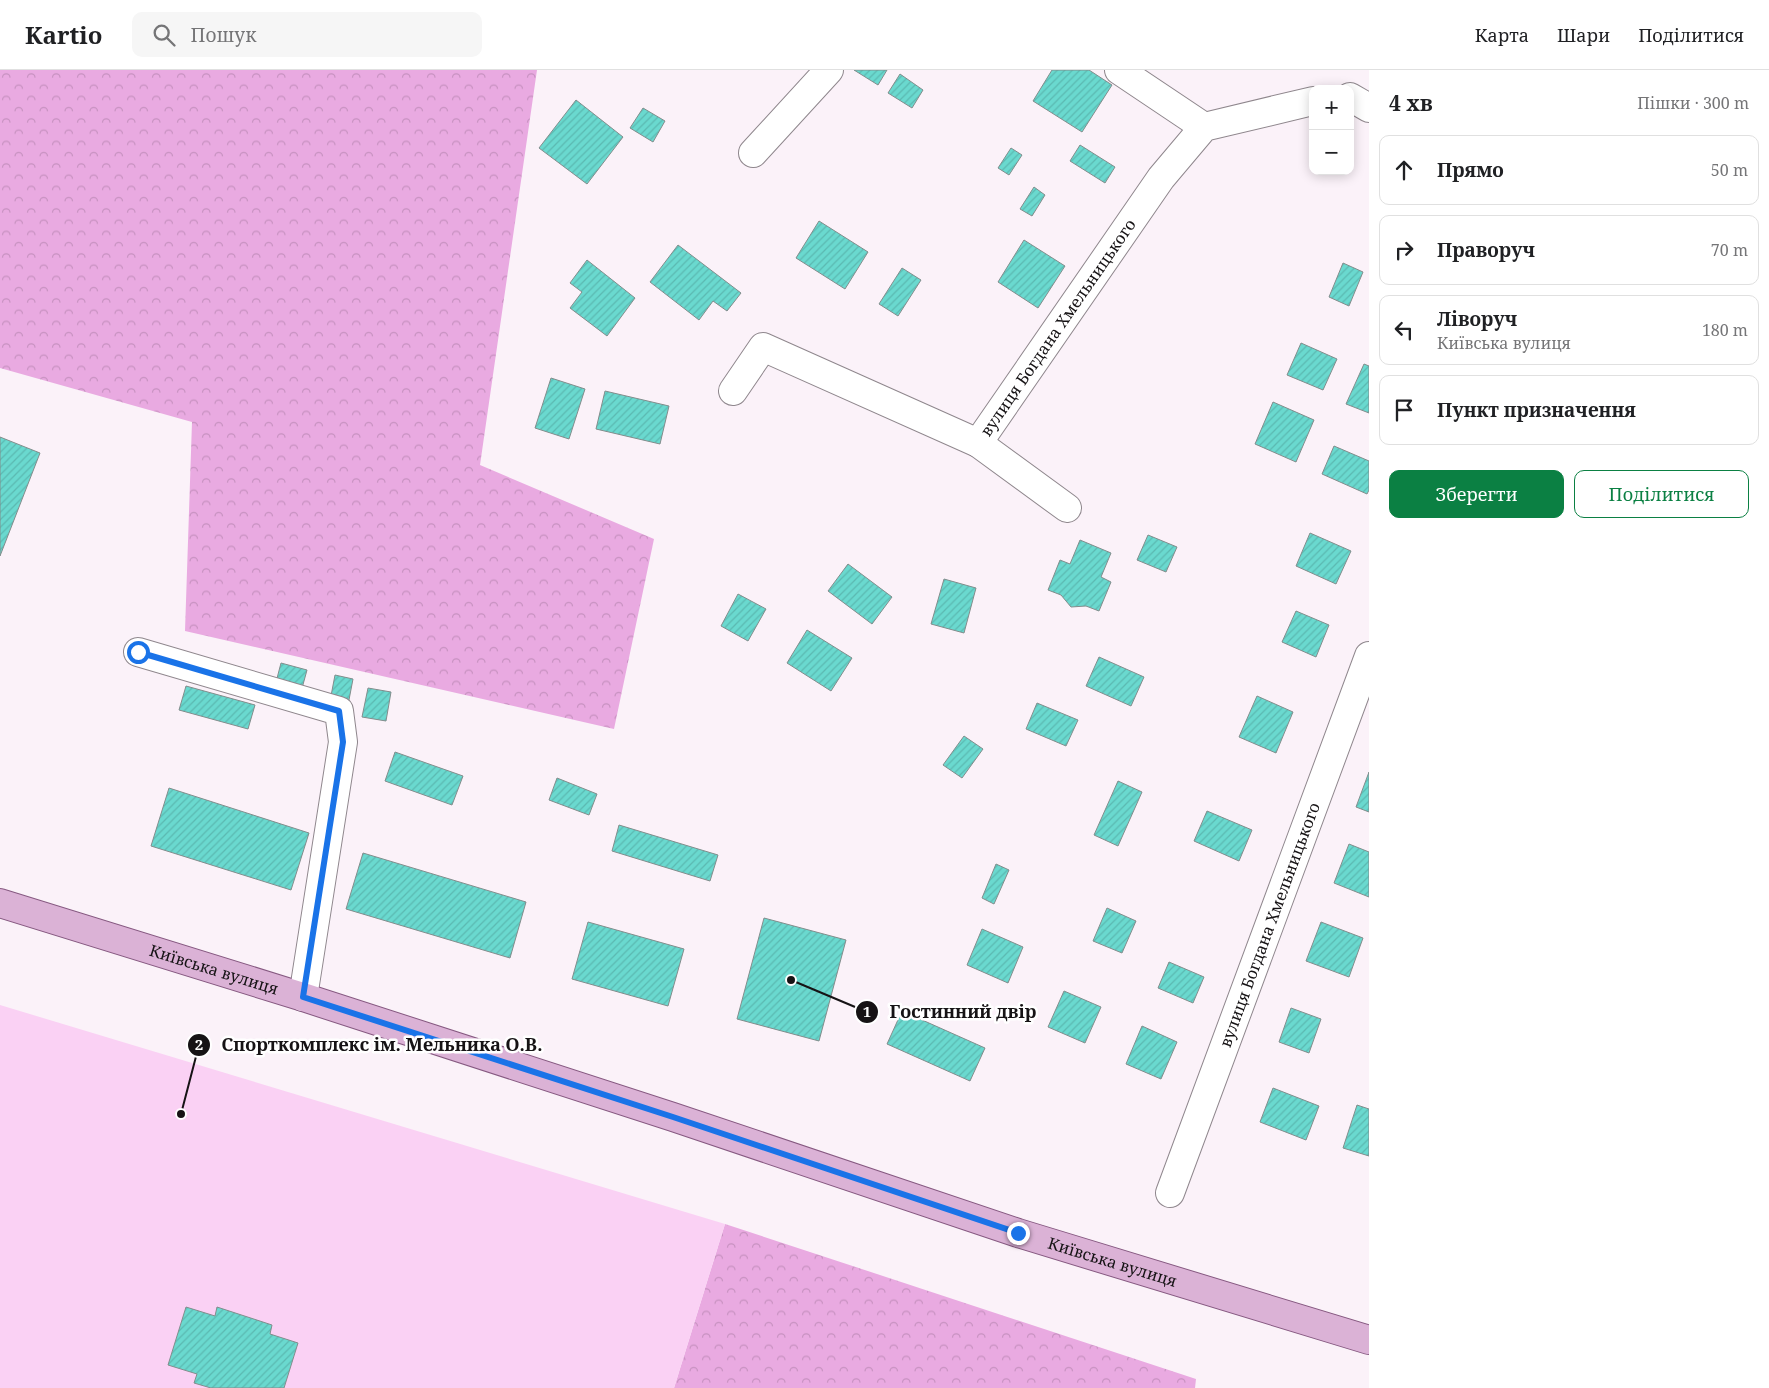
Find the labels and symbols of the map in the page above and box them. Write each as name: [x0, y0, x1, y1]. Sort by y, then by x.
street label: вулиця Богдана Хмельницького: [975, 215, 1141, 441]
route start: [127, 641, 150, 664]
street label: вулиця Богдана Хмельницького: [1214, 799, 1325, 1050]
street label: Київська вулиця: [147, 939, 281, 1000]
callout: Гостинний двір: [854, 995, 1046, 1028]
text: Гостинний двір: [890, 999, 1036, 1023]
text: 1: [863, 1001, 871, 1021]
callout: Спорткомплекс ім. Мельника О.В.: [186, 1028, 552, 1061]
text: Спорткомплекс ім. Мельника О.В.: [222, 1032, 542, 1056]
text: 2: [195, 1034, 203, 1054]
route end: [1007, 1222, 1030, 1245]
street label: Київська вулиця: [1045, 1232, 1180, 1292]

